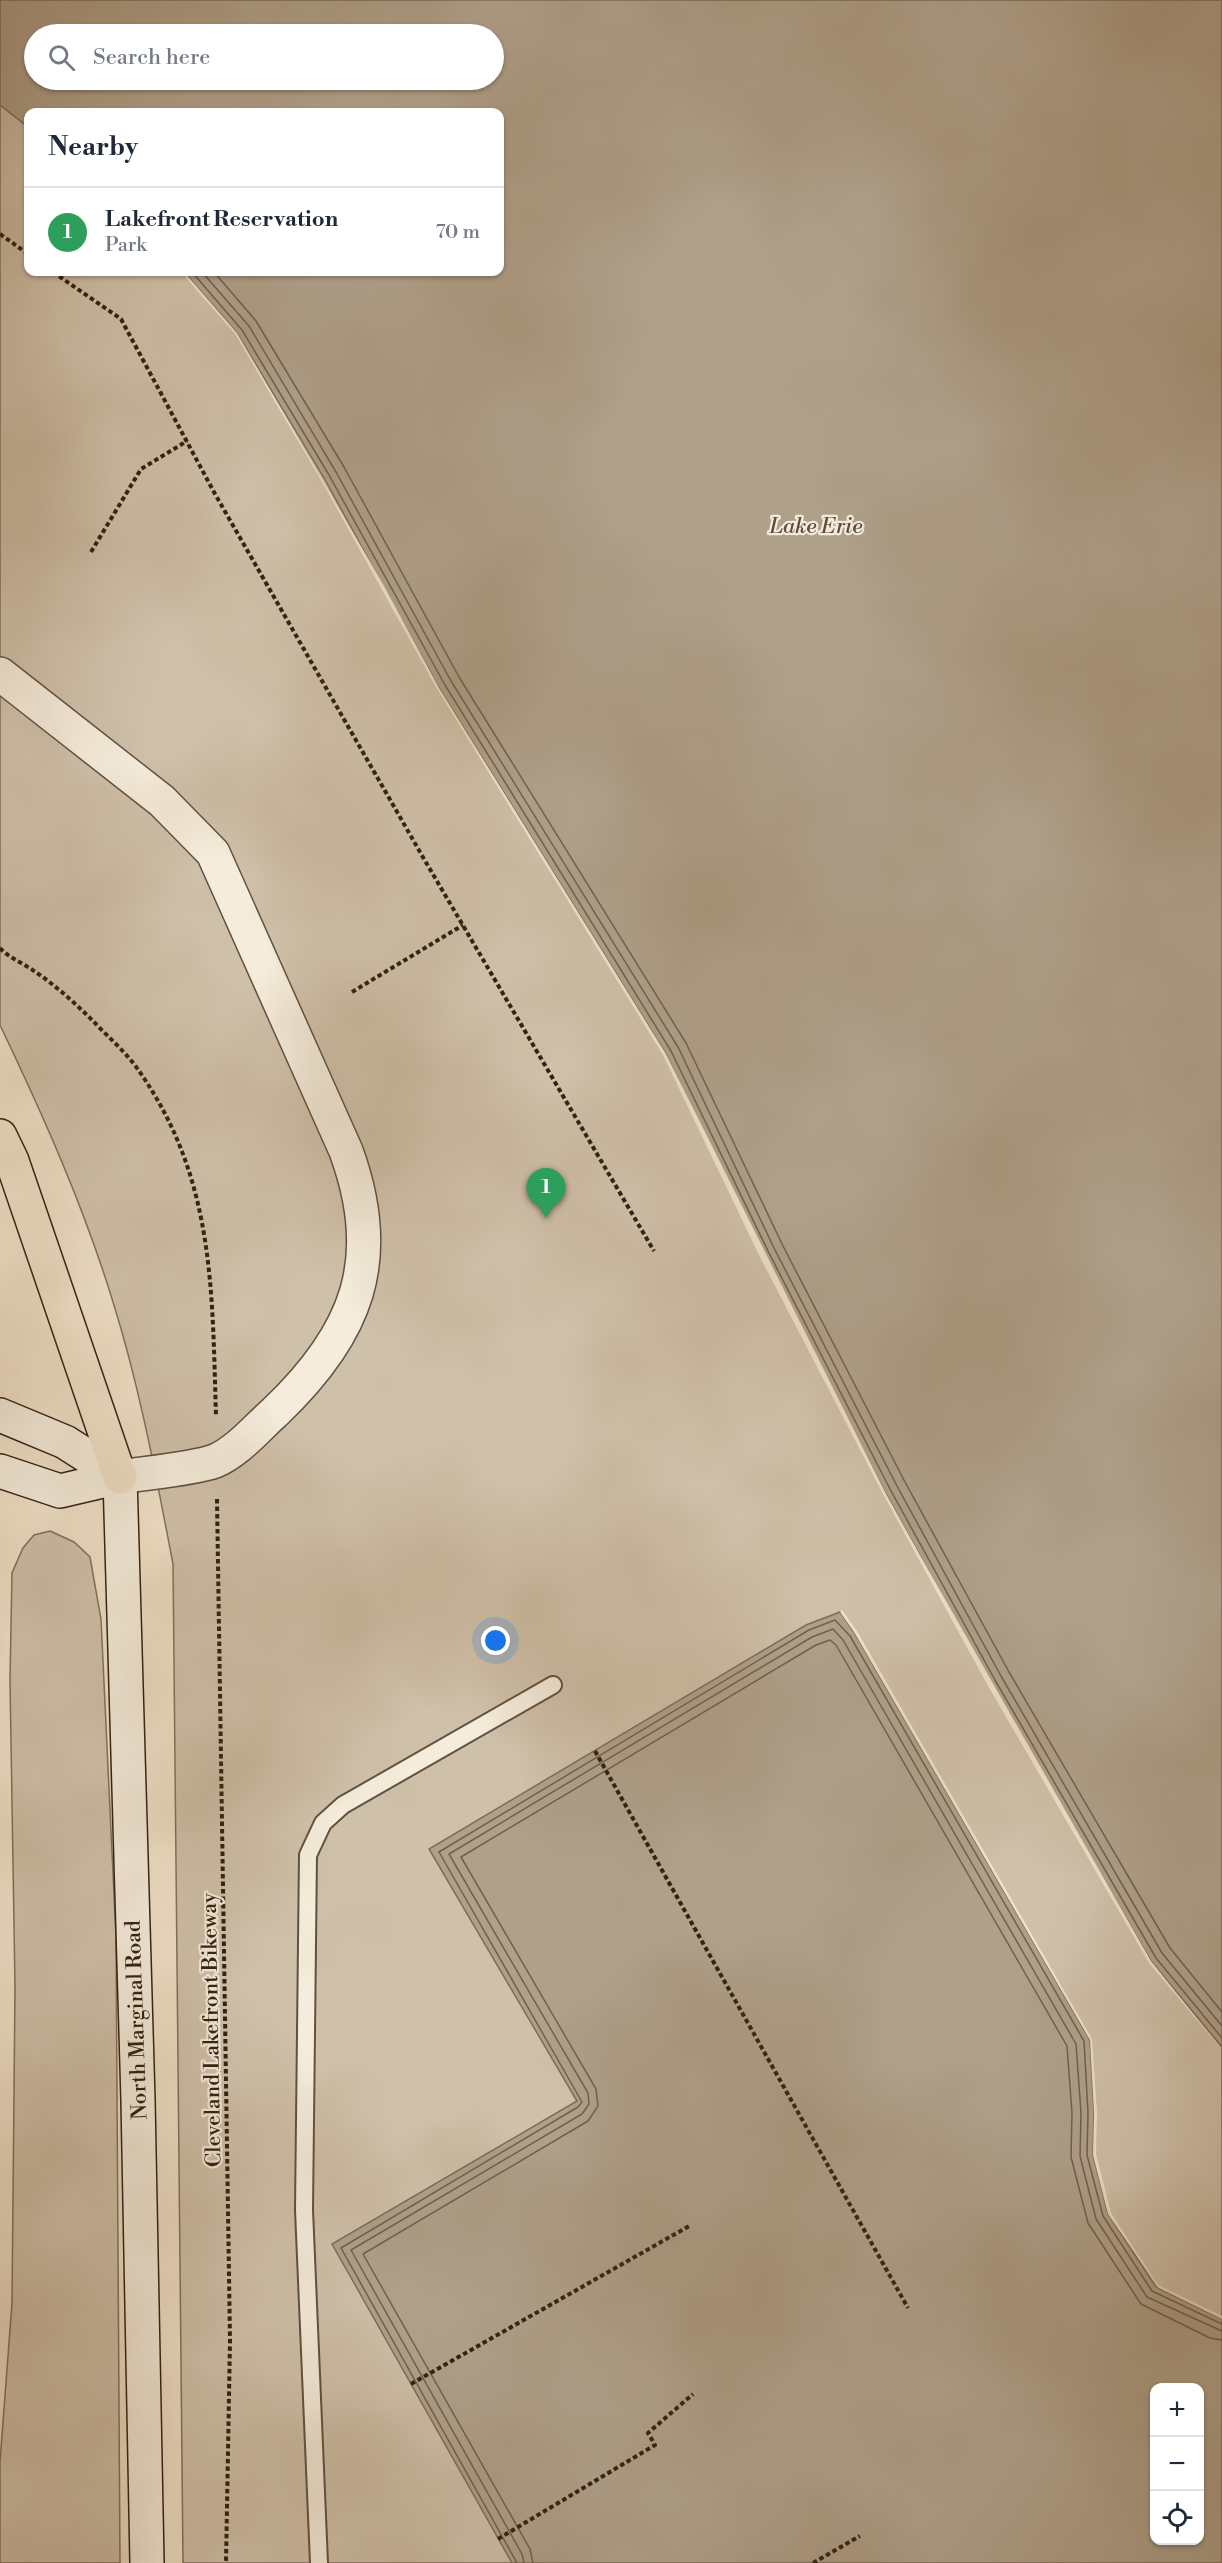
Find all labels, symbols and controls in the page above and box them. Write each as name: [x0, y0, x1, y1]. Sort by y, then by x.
search box: [24, 24, 504, 90]
icon: search: [45, 41, 78, 74]
text: Search here: [93, 44, 210, 71]
text: Nearby: [48, 131, 138, 163]
text: Lakefront Reservation: [105, 206, 338, 233]
text: 1: [63, 220, 72, 245]
text: 70 m: [436, 220, 480, 245]
text: Park: [105, 233, 147, 258]
water label: Lake Erie: [769, 513, 862, 540]
pin: 1: [526, 1168, 566, 1218]
your location: [481, 1626, 510, 1655]
street label: Cleveland Lakefront Bikeway: [197, 1892, 227, 2167]
street label: North Marginal Road: [121, 1920, 153, 2120]
map controls: [1150, 2383, 1204, 2545]
button: +: [1150, 2383, 1204, 2437]
button: −: [1150, 2437, 1204, 2491]
button: locate: [1150, 2491, 1204, 2545]

